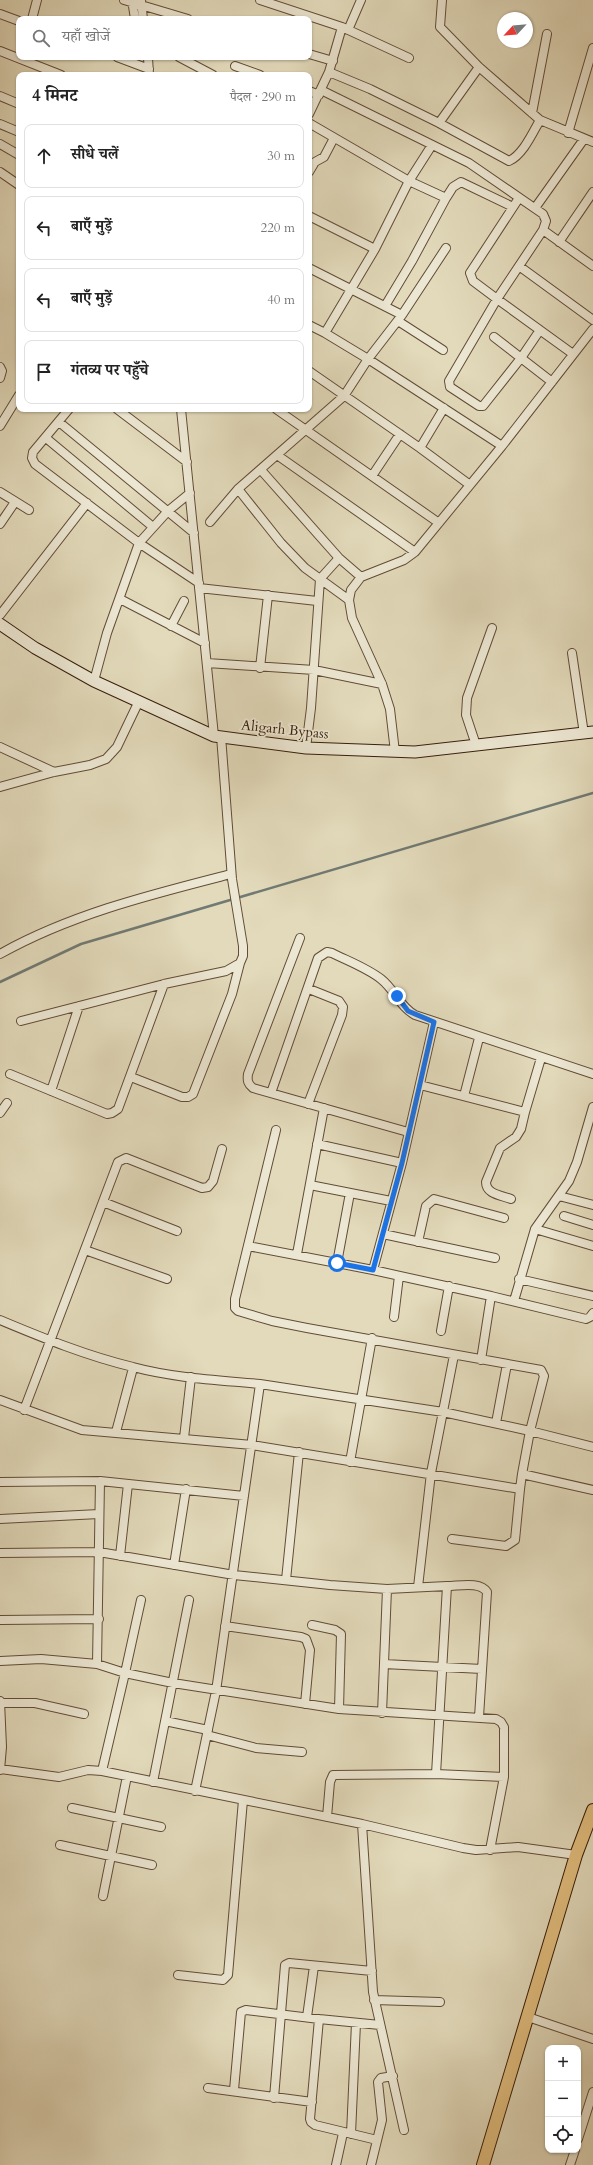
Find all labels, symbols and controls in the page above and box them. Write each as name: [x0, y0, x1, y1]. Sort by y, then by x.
north arrow: [497, 12, 533, 48]
search box: [16, 16, 312, 60]
text: यहाँ खोजें: [62, 26, 110, 46]
icon: search: [30, 27, 52, 49]
text: 4 मिनट: [32, 84, 78, 107]
text: पैदल · 290 m: [230, 88, 296, 106]
text: सीधे चलें: [71, 144, 119, 164]
icon: ahead: [33, 145, 55, 167]
text: 30 m: [267, 147, 295, 165]
text: बाएँ मुड़ें: [71, 216, 112, 236]
icon: left: [33, 217, 55, 239]
text: 220 m: [261, 219, 295, 237]
text: बाएँ मुड़ें: [71, 288, 112, 308]
icon: left: [33, 289, 55, 311]
text: 40 m: [267, 291, 295, 309]
text: गंतव्य पर पहुँचे: [71, 360, 148, 380]
icon: arrive: [33, 361, 55, 383]
street label: Aligarh Bypass: [240, 715, 330, 744]
route end: [388, 987, 406, 1005]
route start: [328, 1254, 346, 1272]
map controls: [545, 2045, 581, 2153]
button: +: [545, 2045, 581, 2081]
button: −: [545, 2081, 581, 2117]
button: locate: [545, 2117, 581, 2153]

